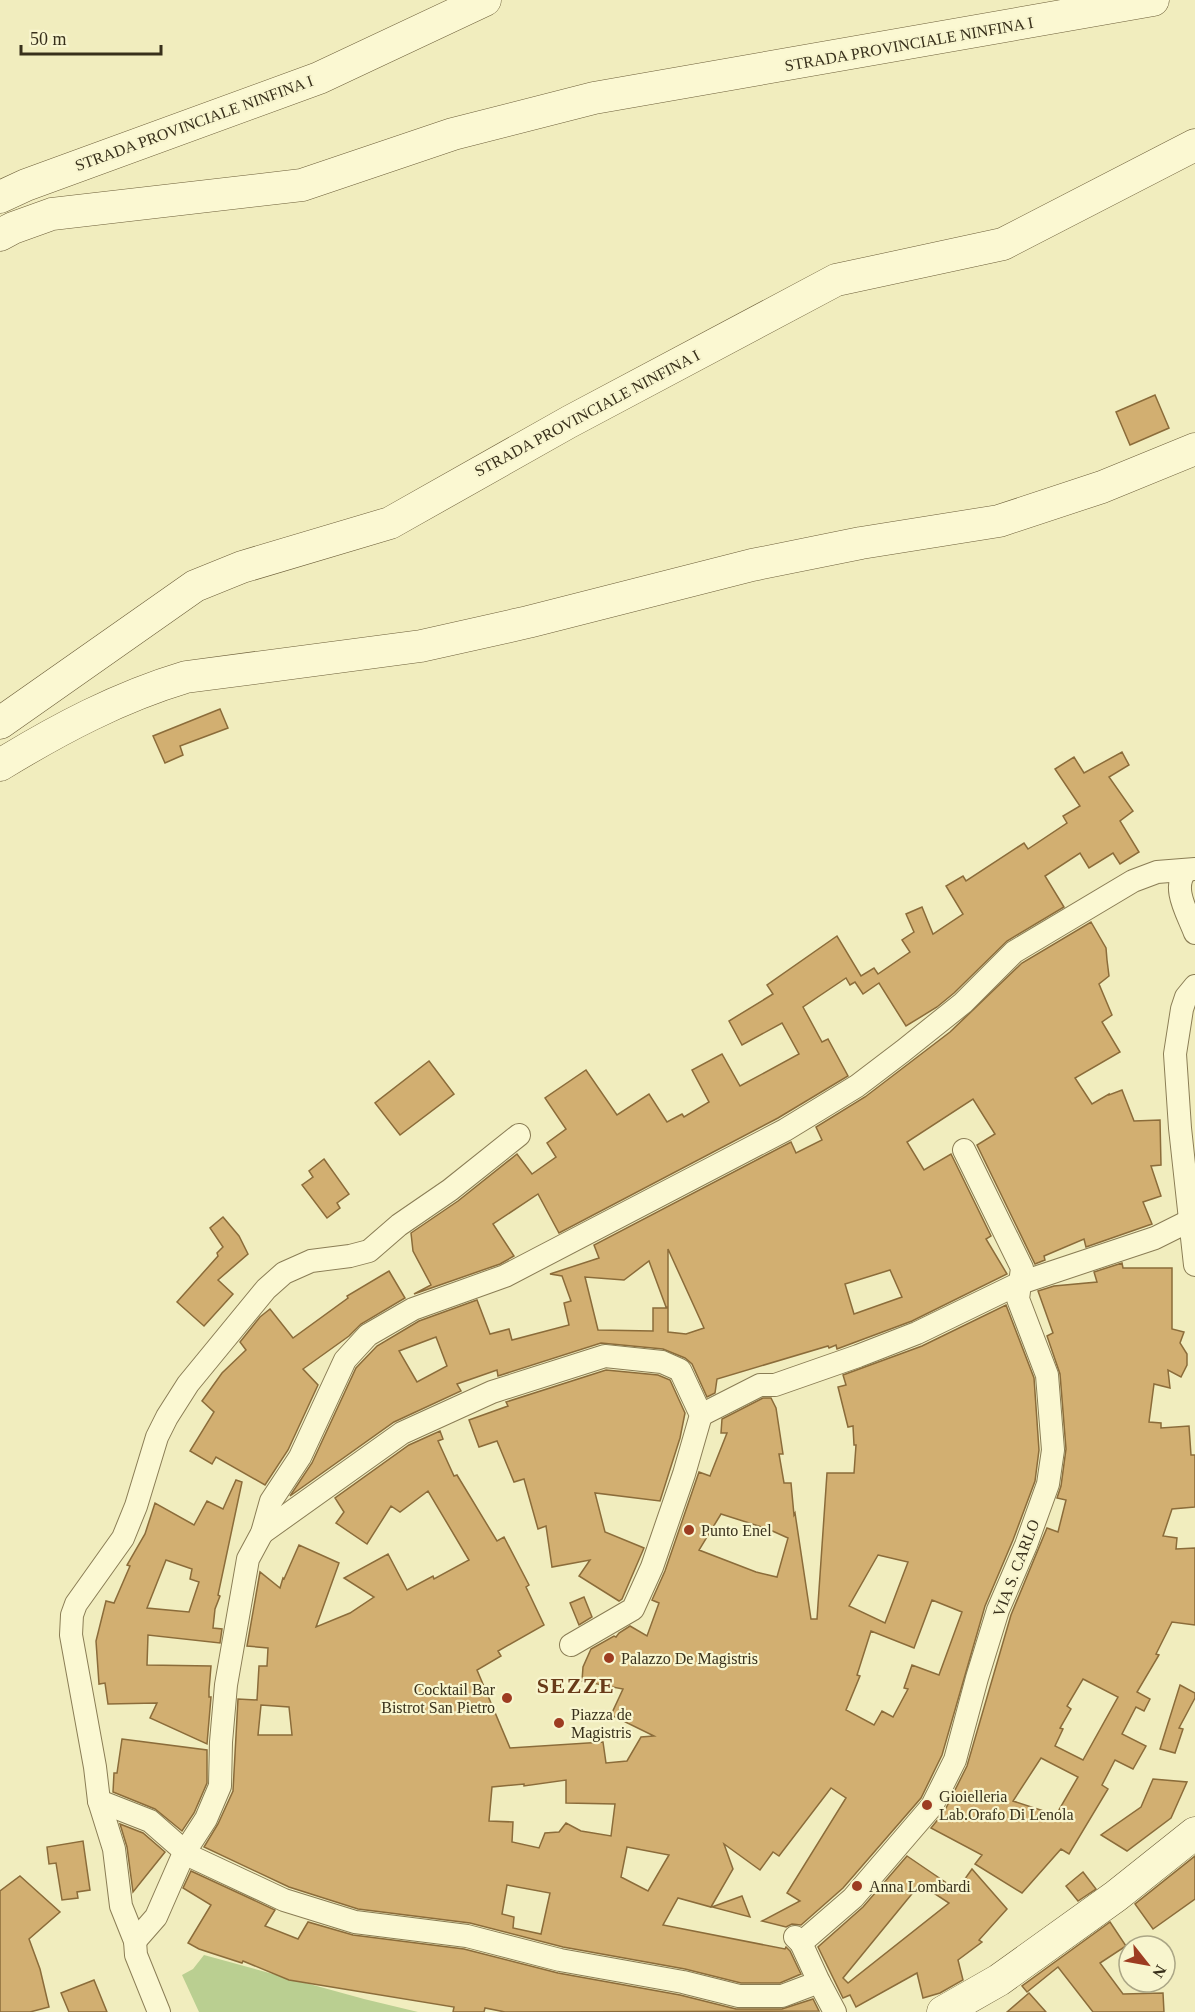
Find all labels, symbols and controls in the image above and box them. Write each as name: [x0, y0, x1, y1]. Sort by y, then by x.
street label: STRADA PROVINCIALE NINFINA I: [783, 14, 1035, 74]
scale bar: [21, 18, 160, 56]
text: 50 m: [30, 29, 67, 49]
street label: STRADA PROVINCIALE NINFINA I: [73, 72, 315, 174]
street label: STRADA PROVINCIALE NINFINA I: [472, 346, 702, 480]
street label: VIA S. CARLO: [990, 1517, 1042, 1619]
place label: Punto Enel: [701, 1522, 772, 1539]
marker: Punto Enel: [682, 1523, 696, 1537]
place label: Palazzo De Magistris: [621, 1650, 758, 1668]
marker: Palazzo De Magistris: [602, 1651, 616, 1665]
district label: SEZZE: [537, 1673, 615, 1698]
place label: Cocktail Bar Bistrot San Pietro: [381, 1681, 496, 1716]
marker: Cocktail Bar Bistrot San Pietro: [500, 1691, 514, 1705]
place label: Piazza de Magistris: [571, 1706, 632, 1742]
marker: Piazza de Magistris: [552, 1716, 566, 1730]
place label: Gioielleria Lab.Orafo Di Lenola: [939, 1788, 1074, 1823]
marker: Gioielleria Lab.Orafo Di Lenola: [920, 1798, 934, 1812]
place label: Anna Lombardi: [869, 1878, 971, 1895]
marker: Anna Lombardi: [850, 1879, 864, 1893]
north arrow: [1117, 1934, 1177, 1994]
text: N: [1149, 1962, 1170, 1981]

